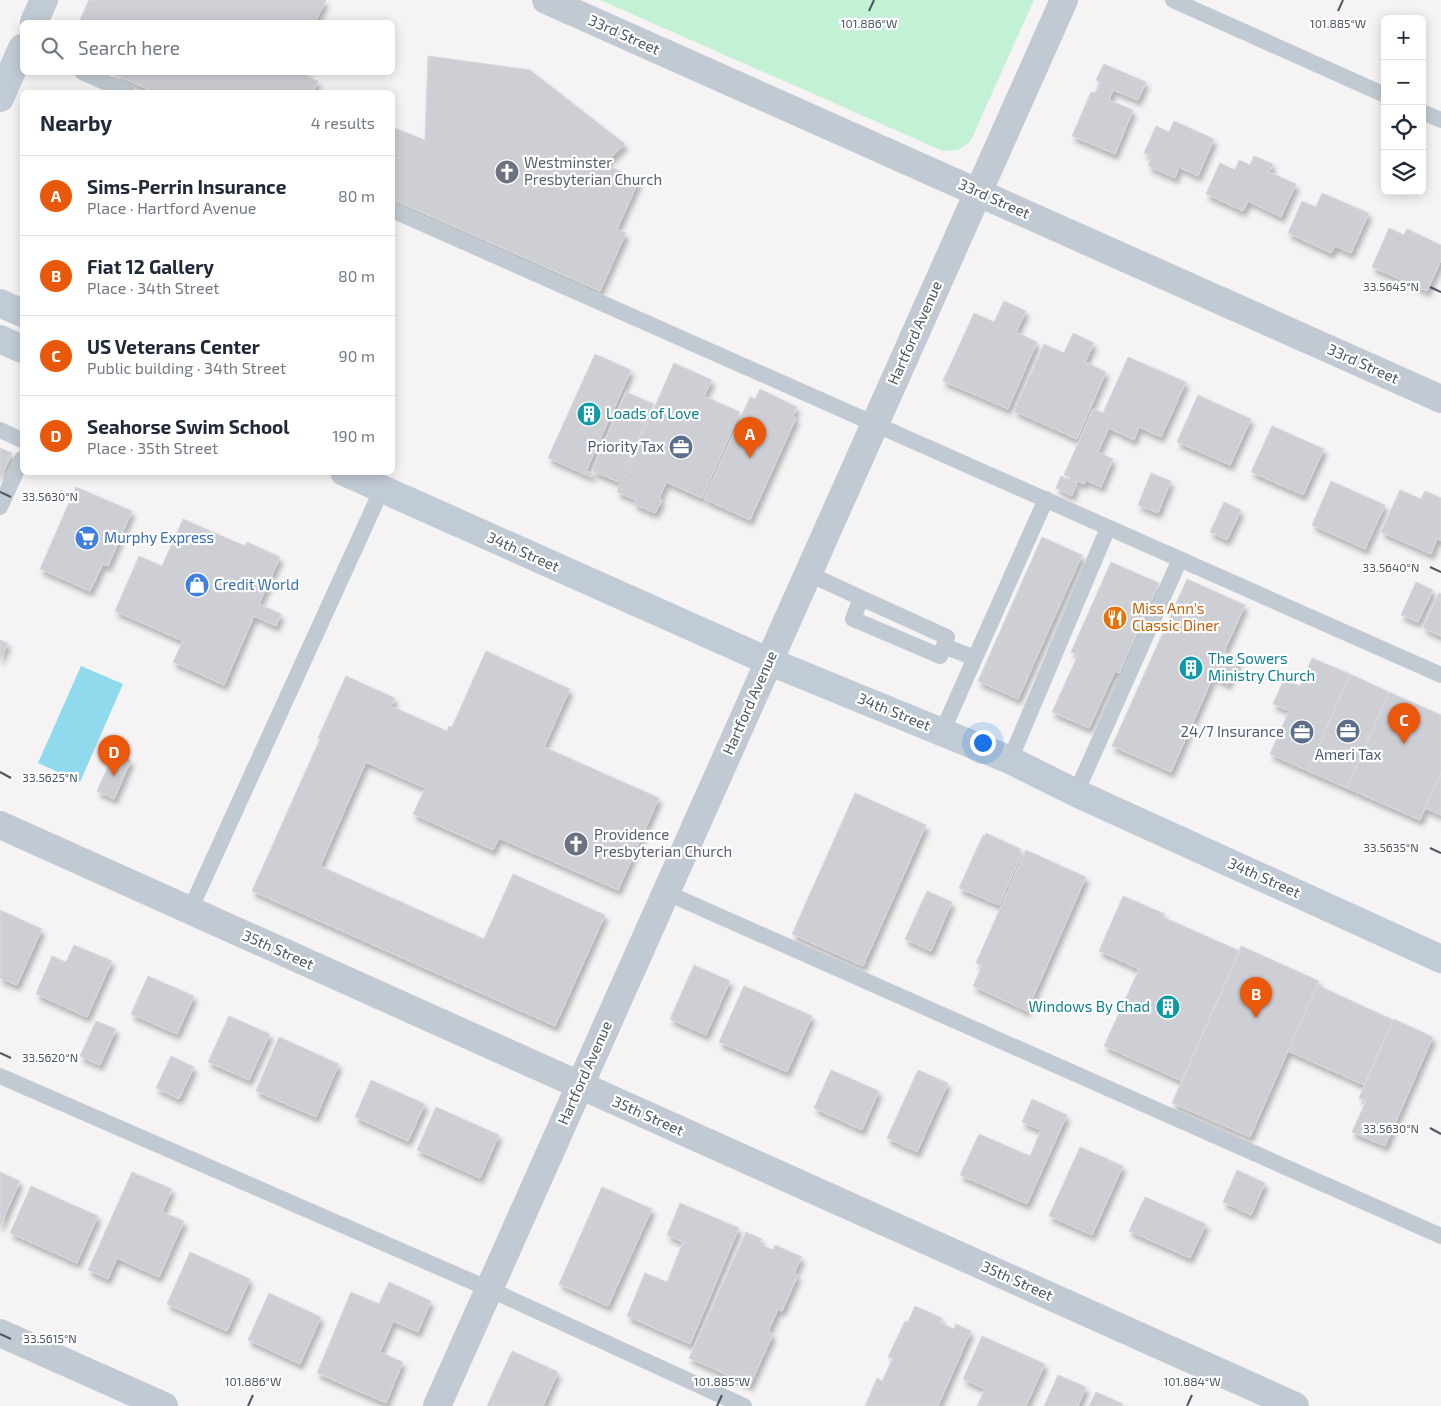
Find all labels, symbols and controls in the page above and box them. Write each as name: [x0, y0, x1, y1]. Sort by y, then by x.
street label: 33rd Street: [586, 10, 663, 58]
map controls: [1381, 15, 1426, 195]
button: +: [1381, 15, 1426, 60]
text: 101.886°W: [841, 16, 897, 30]
text: 101.885°W: [1310, 16, 1366, 30]
search box: [20, 20, 395, 75]
icon: search: [38, 34, 66, 62]
text: Search here: [78, 36, 180, 59]
button: −: [1381, 60, 1426, 105]
button: locate: [1381, 105, 1426, 150]
text: Nearby: [40, 110, 112, 135]
text: 4 results: [311, 113, 375, 132]
button: layers: [1381, 150, 1426, 195]
place label: Westminster Presbyterian Church: [524, 153, 662, 188]
church icon: Westminster Presbyterian Church: [494, 159, 520, 185]
street label: 33rd Street: [956, 174, 1033, 222]
text: Sims-Perrin Insurance: [87, 175, 286, 198]
text: A: [51, 186, 61, 205]
text: 80 m: [338, 186, 375, 205]
text: Place · Hartford Avenue: [87, 198, 256, 217]
text: Fiat 12 Gallery: [87, 255, 214, 278]
text: B: [51, 266, 61, 285]
text: 80 m: [338, 266, 375, 285]
text: Place · 34th Street: [87, 278, 219, 297]
street label: Hartford Avenue: [883, 278, 945, 387]
text: 33.5645°N: [1363, 279, 1419, 293]
text: US Veterans Center: [87, 335, 260, 358]
street label: 33rd Street: [1325, 339, 1402, 387]
text: C: [51, 346, 61, 365]
text: 90 m: [339, 346, 375, 365]
text: Public building · 34th Street: [87, 358, 286, 377]
building icon: Loads of Love: [576, 401, 602, 427]
place label: Loads of Love: [606, 404, 699, 422]
text: Seahorse Swim School: [87, 415, 290, 438]
pin: A: [734, 417, 766, 458]
text: D: [51, 426, 61, 445]
text: 190 m: [332, 426, 375, 445]
office icon: Priority Tax: [668, 434, 694, 460]
place label: Priority Tax: [587, 437, 664, 455]
text: Place · 35th Street: [87, 438, 218, 457]
text: 33.5630°N: [22, 489, 78, 503]
supermarket icon: Murphy Express: [74, 525, 100, 551]
street label: 34th Street: [485, 527, 563, 575]
place label: Murphy Express: [104, 528, 214, 546]
text: 33.5640°N: [1363, 560, 1419, 574]
shop icon: Credit World: [184, 572, 210, 598]
place label: Credit World: [214, 575, 299, 593]
place label: Miss Ann's Classic Diner: [1132, 599, 1219, 634]
restaurant icon: Miss Ann's Classic Diner: [1102, 605, 1128, 631]
street label: Hartford Avenue: [718, 648, 780, 757]
place label: The Sowers Ministry Church: [1208, 649, 1315, 684]
building icon: The Sowers Ministry Church: [1178, 655, 1204, 681]
street label: 34th Street: [855, 688, 934, 734]
pin: C: [1388, 703, 1420, 744]
office icon: Ameri Tax: [1335, 718, 1361, 744]
office icon: 24/7 Insurance: [1289, 719, 1315, 745]
place label: 24/7 Insurance: [1181, 722, 1284, 740]
your location: [970, 730, 996, 756]
pin: D: [98, 735, 130, 776]
place label: Ameri Tax: [1315, 745, 1381, 763]
text: 33.5625°N: [22, 770, 78, 784]
place label: Providence Presbyterian Church: [594, 825, 732, 860]
church icon: Providence Presbyterian Church: [563, 831, 589, 857]
text: 33.5635°N: [1363, 840, 1419, 854]
street label: 34th Street: [1226, 853, 1304, 901]
street label: 35th Street: [240, 925, 317, 973]
pin: B: [1240, 977, 1272, 1018]
building icon: Windows By Chad: [1155, 994, 1181, 1020]
place label: Windows By Chad: [1029, 997, 1150, 1015]
street label: Hartford Avenue: [553, 1018, 615, 1127]
text: 33.5620°N: [22, 1050, 78, 1064]
street label: 35th Street: [610, 1091, 687, 1139]
text: 33.5630°N: [1363, 1121, 1419, 1135]
street label: 35th Street: [979, 1256, 1056, 1304]
text: 33.5615°N: [23, 1331, 77, 1345]
text: 101.886°W: [225, 1374, 281, 1388]
text: 101.885°W: [694, 1374, 750, 1388]
text: 101.884°W: [1163, 1374, 1221, 1388]

